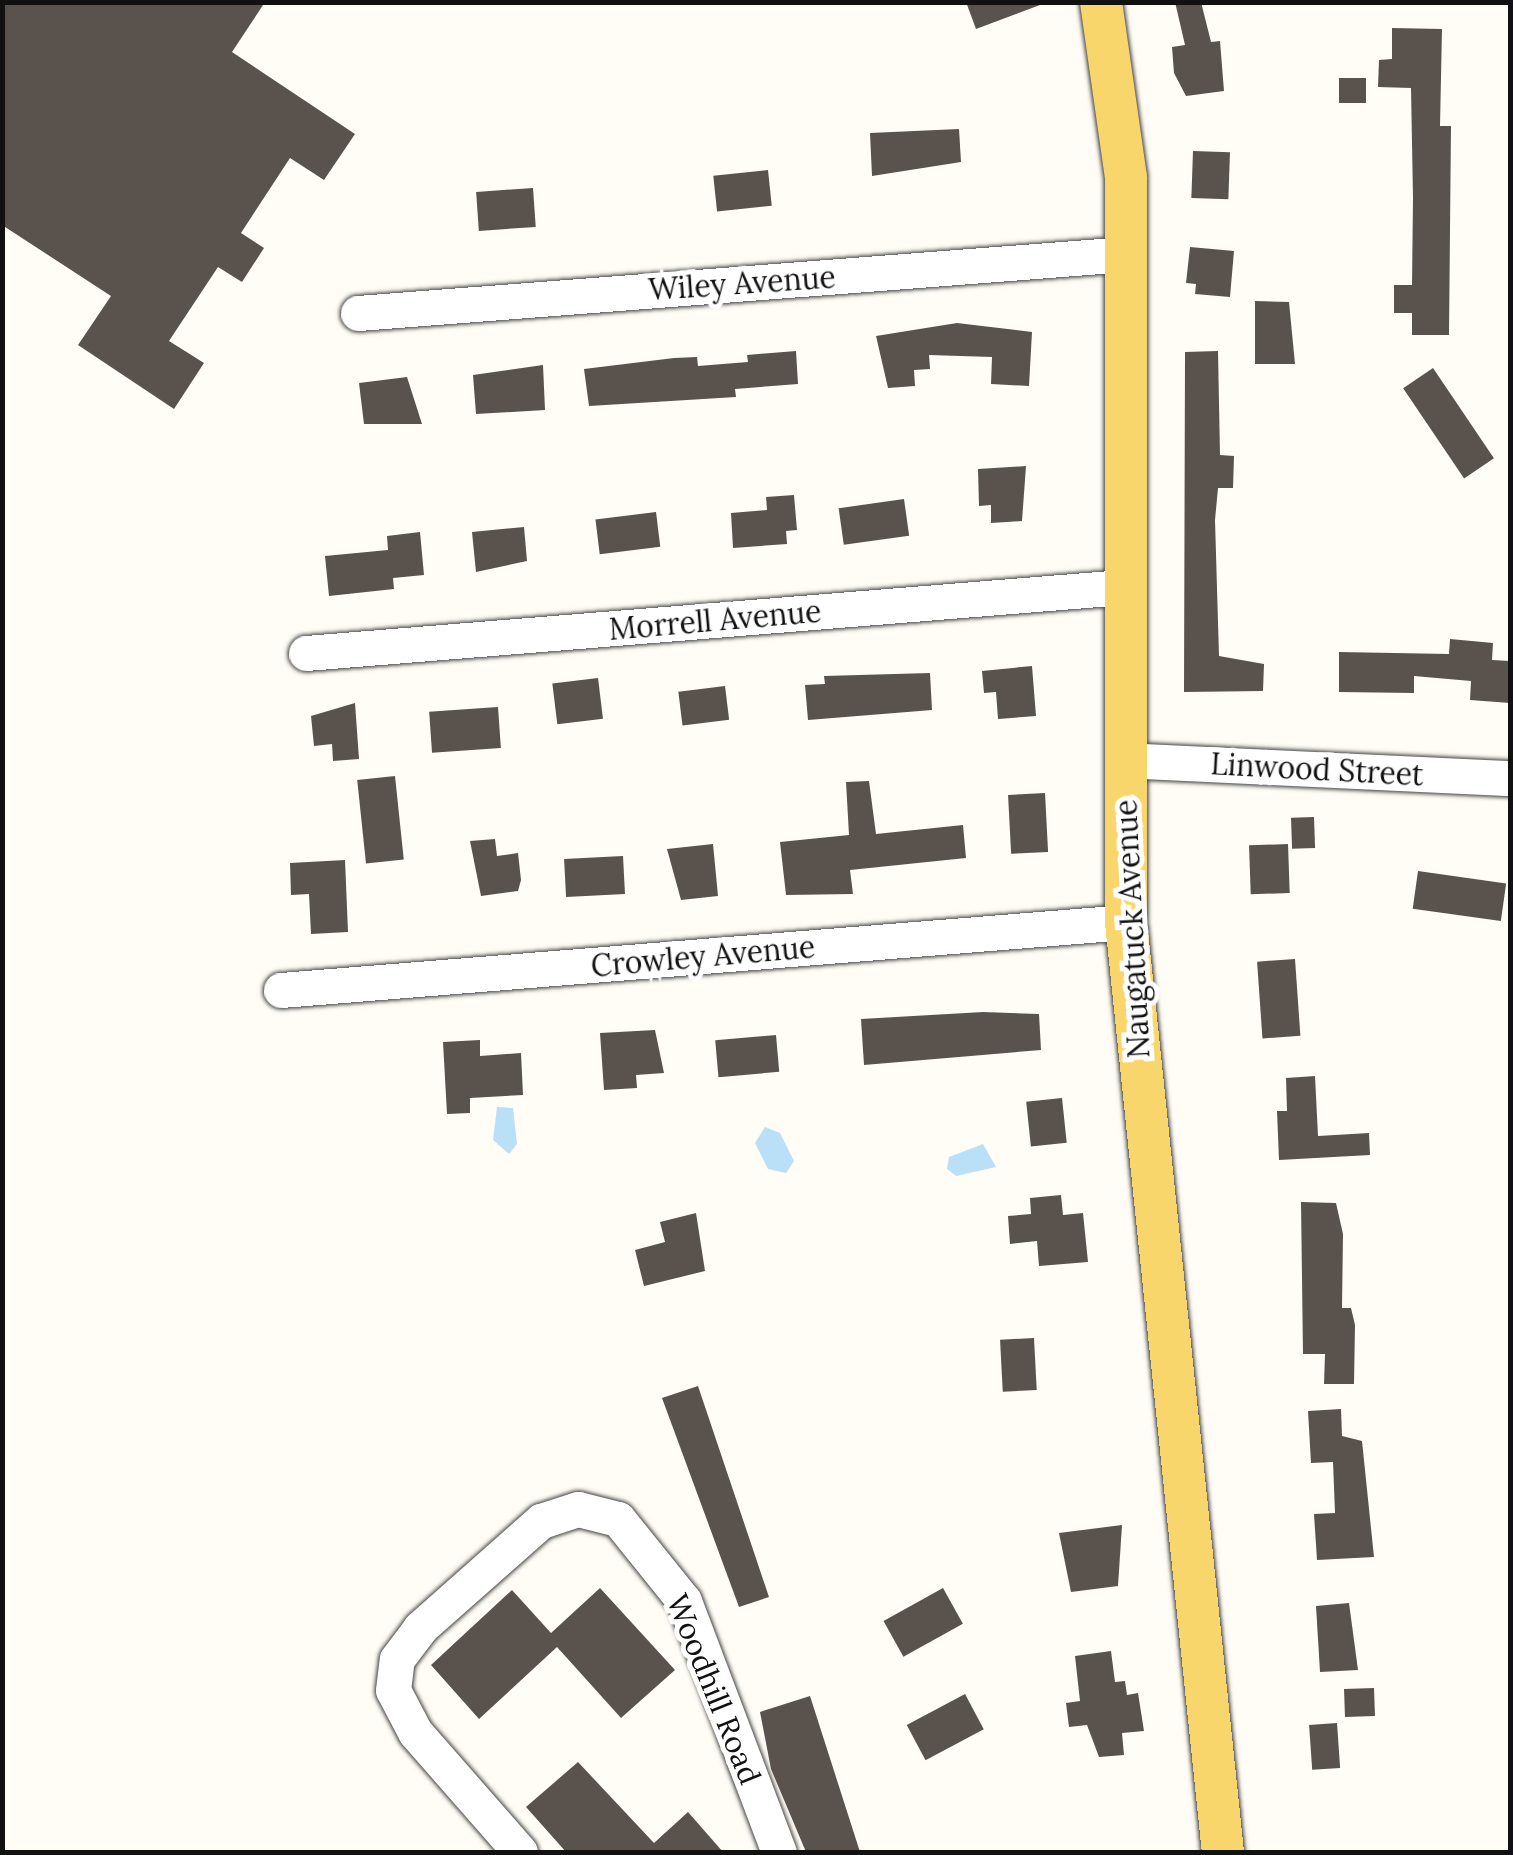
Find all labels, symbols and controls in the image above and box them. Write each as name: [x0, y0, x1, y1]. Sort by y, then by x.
street label: Wiley Avenue: [647, 259, 837, 307]
street label: Morrell Avenue: [607, 593, 823, 647]
street label: Linwood Street: [1210, 745, 1424, 793]
street label: Naugatuck Avenue: [1107, 799, 1157, 1059]
street label: Crowley Avenue: [589, 928, 817, 984]
street label: Woodhill Road: [659, 1589, 769, 1789]

